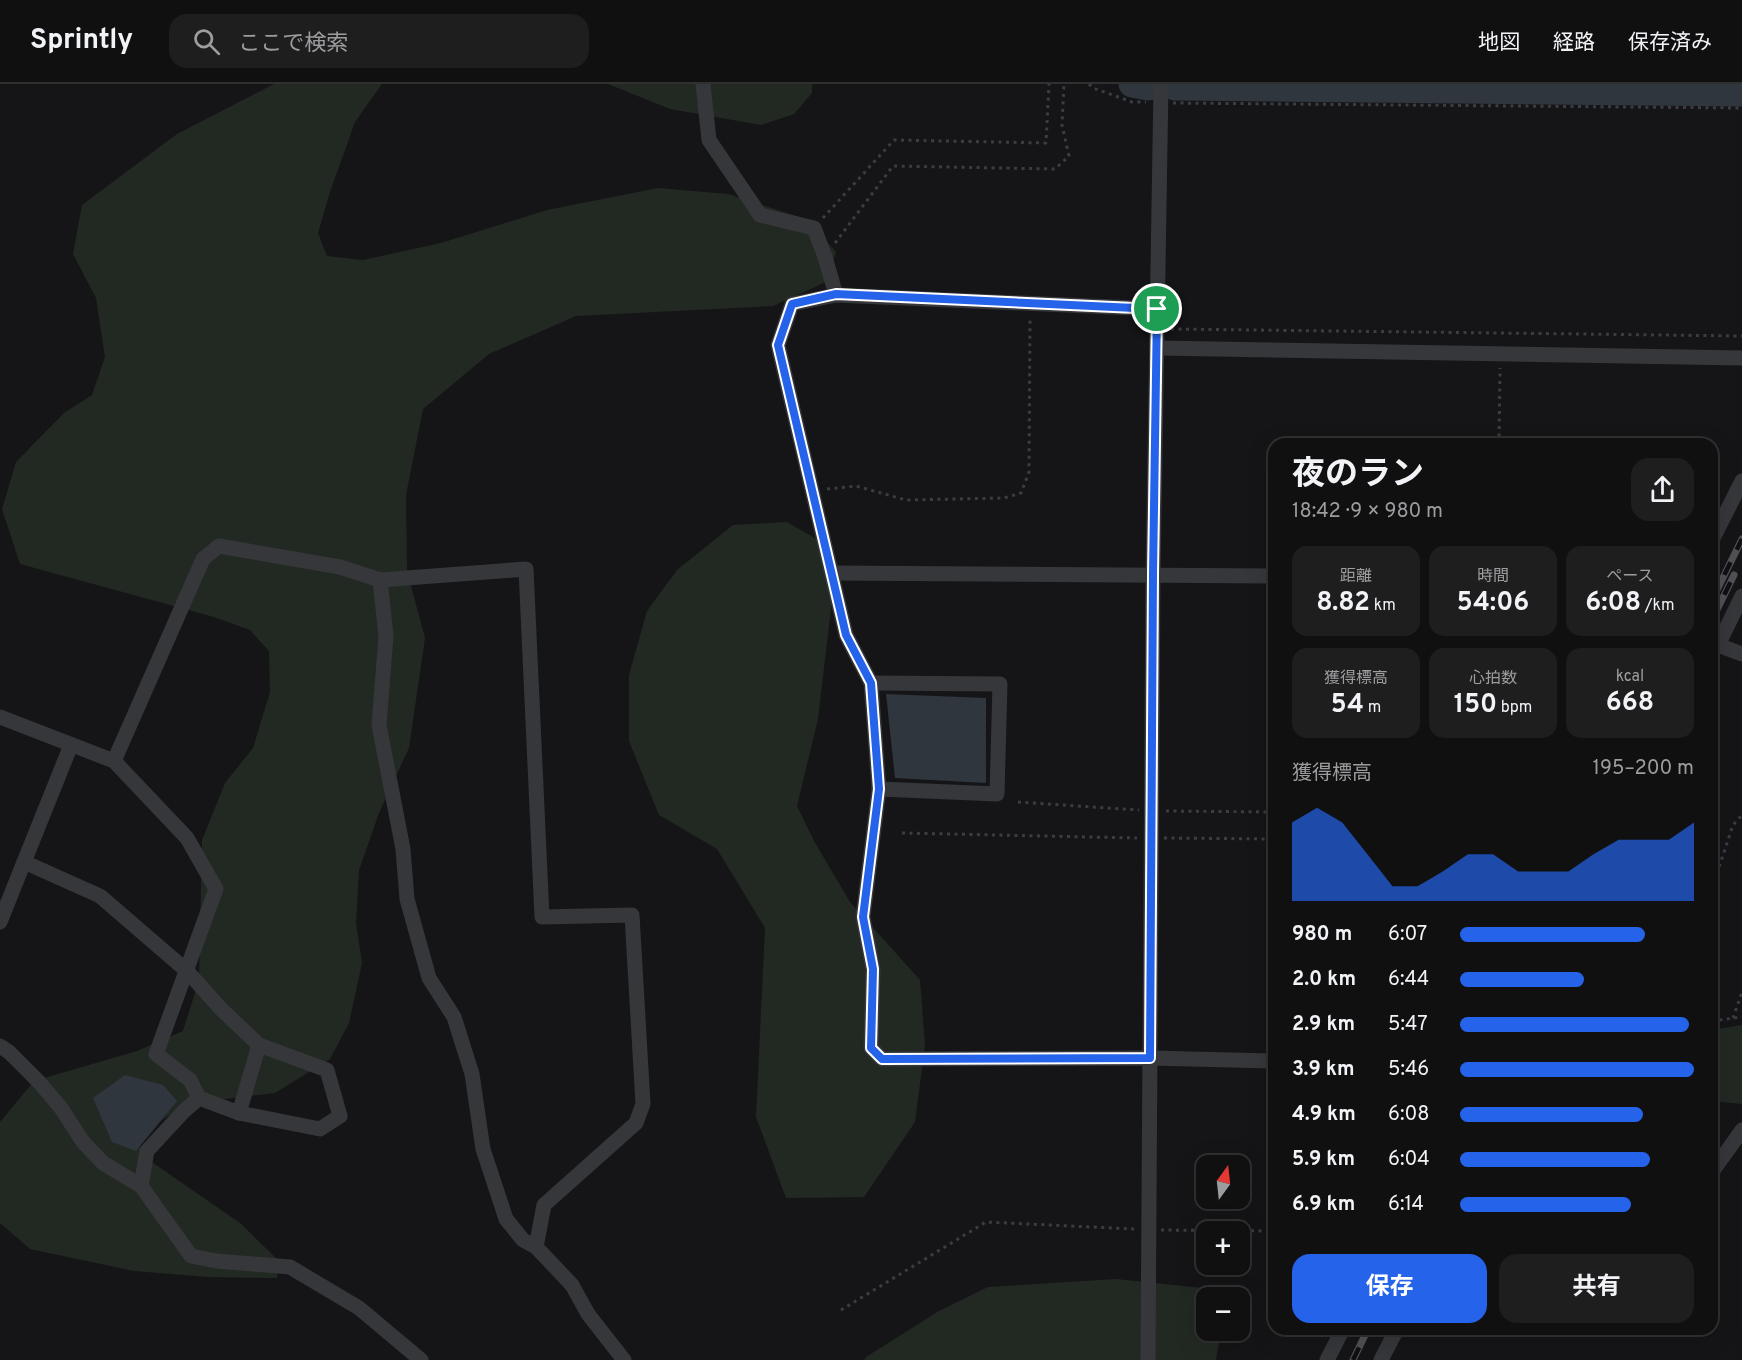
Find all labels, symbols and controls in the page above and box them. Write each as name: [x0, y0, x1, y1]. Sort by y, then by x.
search box: [169, 14, 589, 68]
text: Sprintly: [30, 23, 133, 59]
icon: search: [190, 25, 223, 58]
text: 地図: [1478, 30, 1520, 57]
text: 経路: [1553, 30, 1595, 57]
text: 保存済み: [1628, 30, 1712, 57]
text: ここで検索: [238, 31, 348, 58]
pin: [1131, 283, 1182, 334]
icon: arrive: [1140, 292, 1173, 325]
text: 夜のラン: [1292, 455, 1424, 497]
button: share: [1631, 458, 1694, 521]
text: 18:42 · 9 × 980 m: [1292, 499, 1443, 525]
text: 距離: [1340, 567, 1372, 587]
text: 時間: [1477, 567, 1509, 587]
text: ペース: [1606, 567, 1654, 587]
text: 8.82: [1316, 587, 1370, 620]
text: 54:06: [1457, 587, 1529, 620]
text: 6:08: [1585, 587, 1641, 620]
text: km: [1370, 596, 1396, 616]
text: /km: [1641, 596, 1675, 616]
text: kcal: [1616, 667, 1644, 687]
text: 獲得標高: [1324, 669, 1388, 689]
text: 心拍数: [1469, 669, 1517, 689]
text: 668: [1606, 687, 1654, 720]
text: 54: [1331, 689, 1364, 722]
text: 150: [1454, 689, 1497, 722]
text: m: [1364, 698, 1381, 718]
text: bpm: [1497, 698, 1532, 718]
text: 195–200 m: [1593, 756, 1694, 782]
text: 獲得標高: [1292, 761, 1372, 787]
text: 980 m: [1292, 922, 1352, 948]
text: 6:07: [1388, 922, 1427, 948]
text: 2.0 km: [1292, 967, 1356, 993]
text: 6:44: [1388, 967, 1429, 993]
text: 2.9 km: [1292, 1012, 1355, 1038]
text: 5:47: [1388, 1012, 1428, 1038]
text: 3.9 km: [1292, 1057, 1354, 1083]
text: 5:46: [1388, 1057, 1429, 1083]
text: 4.9 km: [1292, 1102, 1356, 1128]
text: 6:08: [1388, 1102, 1430, 1128]
text: 5.9 km: [1292, 1147, 1355, 1173]
text: 6:04: [1388, 1147, 1430, 1173]
north arrow: [1196, 1155, 1250, 1209]
map controls: [1196, 1155, 1250, 1341]
text: 6.9 km: [1292, 1192, 1355, 1218]
text: 6:14: [1388, 1192, 1424, 1218]
button: +: [1196, 1221, 1250, 1275]
button: 保存: [1292, 1254, 1487, 1323]
button: 共有: [1499, 1254, 1694, 1323]
button: −: [1196, 1287, 1250, 1341]

